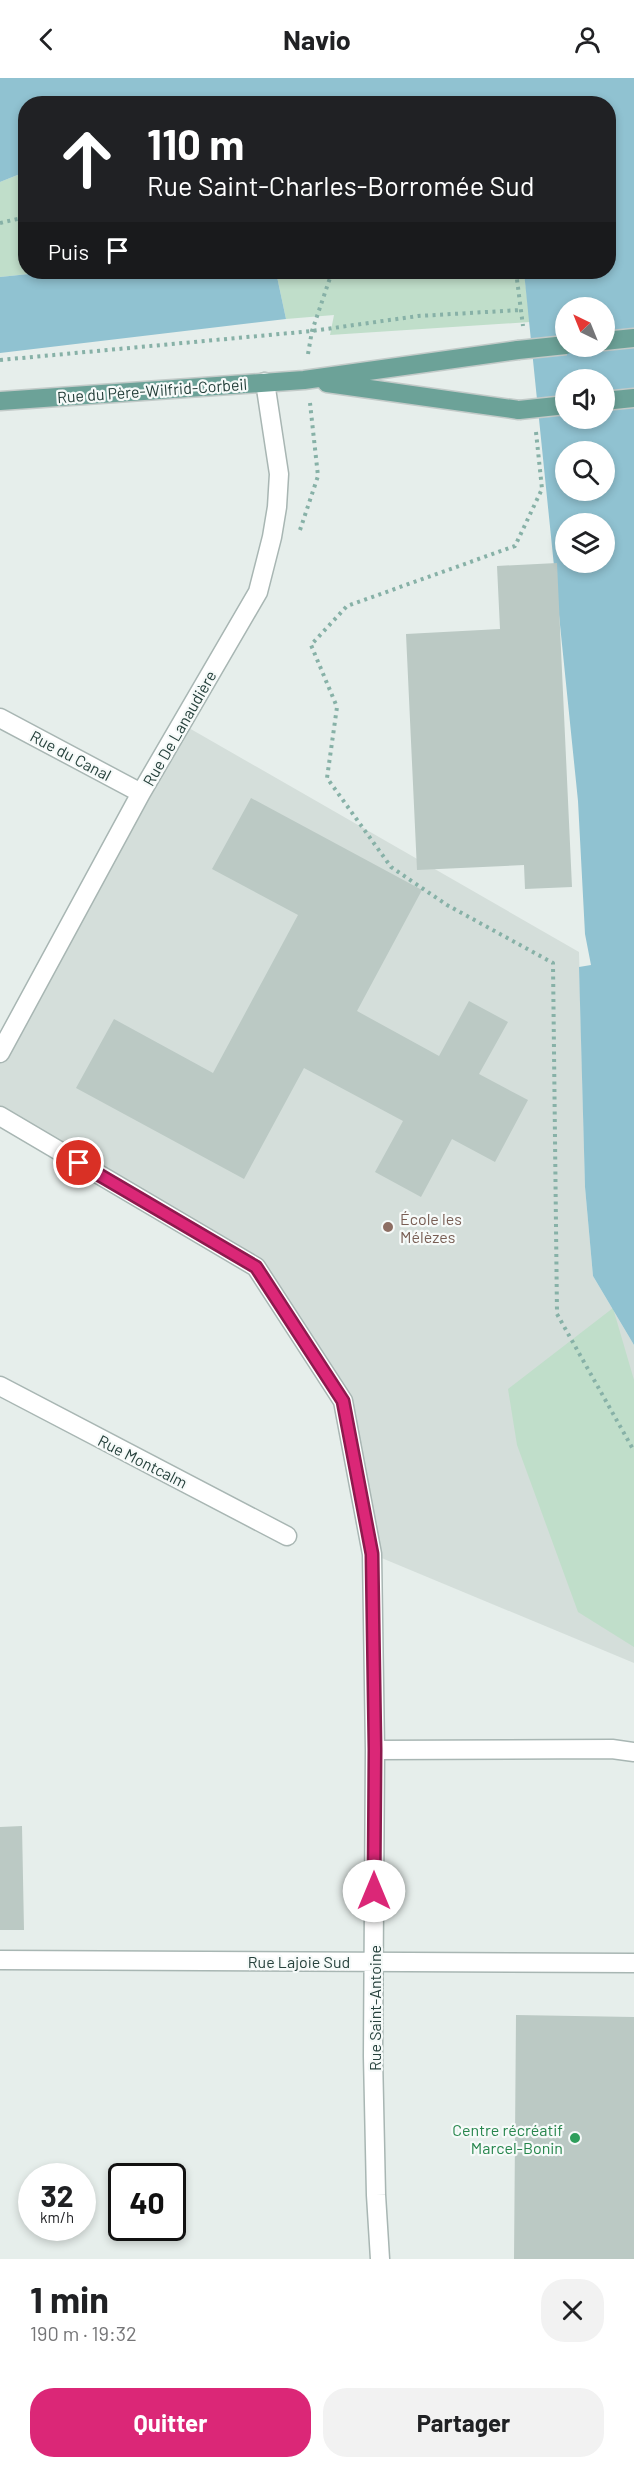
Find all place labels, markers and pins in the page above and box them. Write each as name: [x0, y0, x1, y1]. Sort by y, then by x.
pin: [53, 1137, 104, 1188]
place label: École les Mélèzes: [400, 1209, 462, 1246]
marker: École les Mélèzes: [381, 1220, 395, 1234]
place label: Centre récréatif Marcel-Bonin: [452, 2120, 563, 2157]
marker: Centre récréatif Marcel-Bonin: [568, 2131, 582, 2145]

